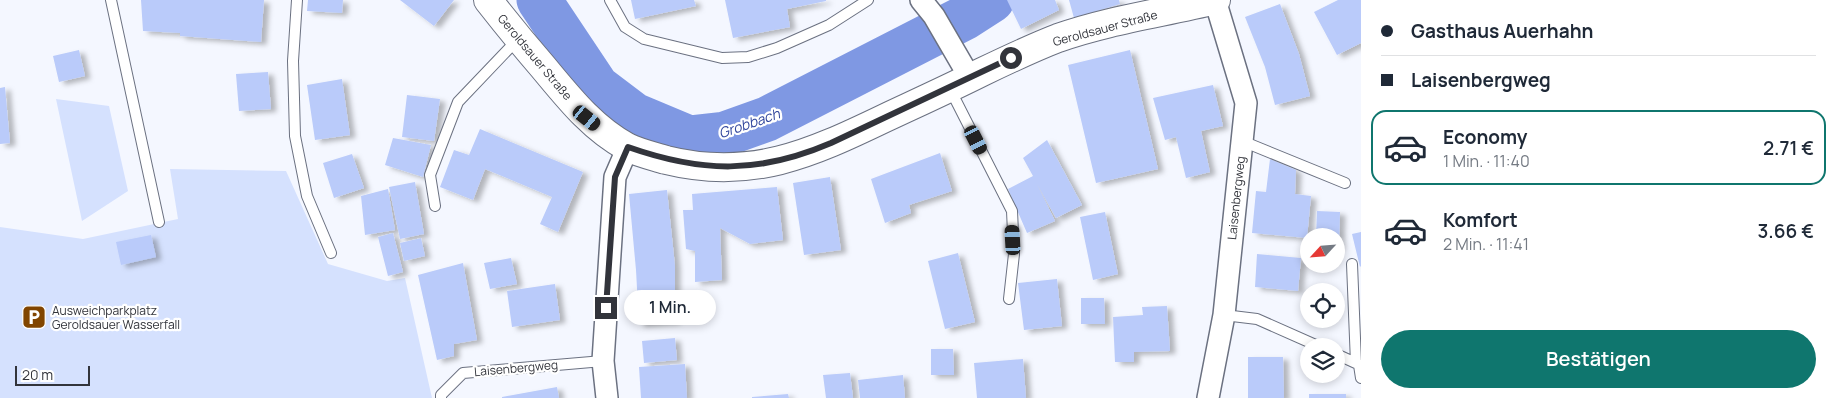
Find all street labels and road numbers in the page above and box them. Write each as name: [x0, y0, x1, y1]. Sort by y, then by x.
street label: Geroldsauer Straße: [1051, 6, 1159, 50]
street label: Geroldsauer Straße: [494, 10, 576, 104]
street label: Laisenbergweg: [1223, 155, 1249, 241]
street label: Laisenbergweg: [473, 356, 559, 380]

